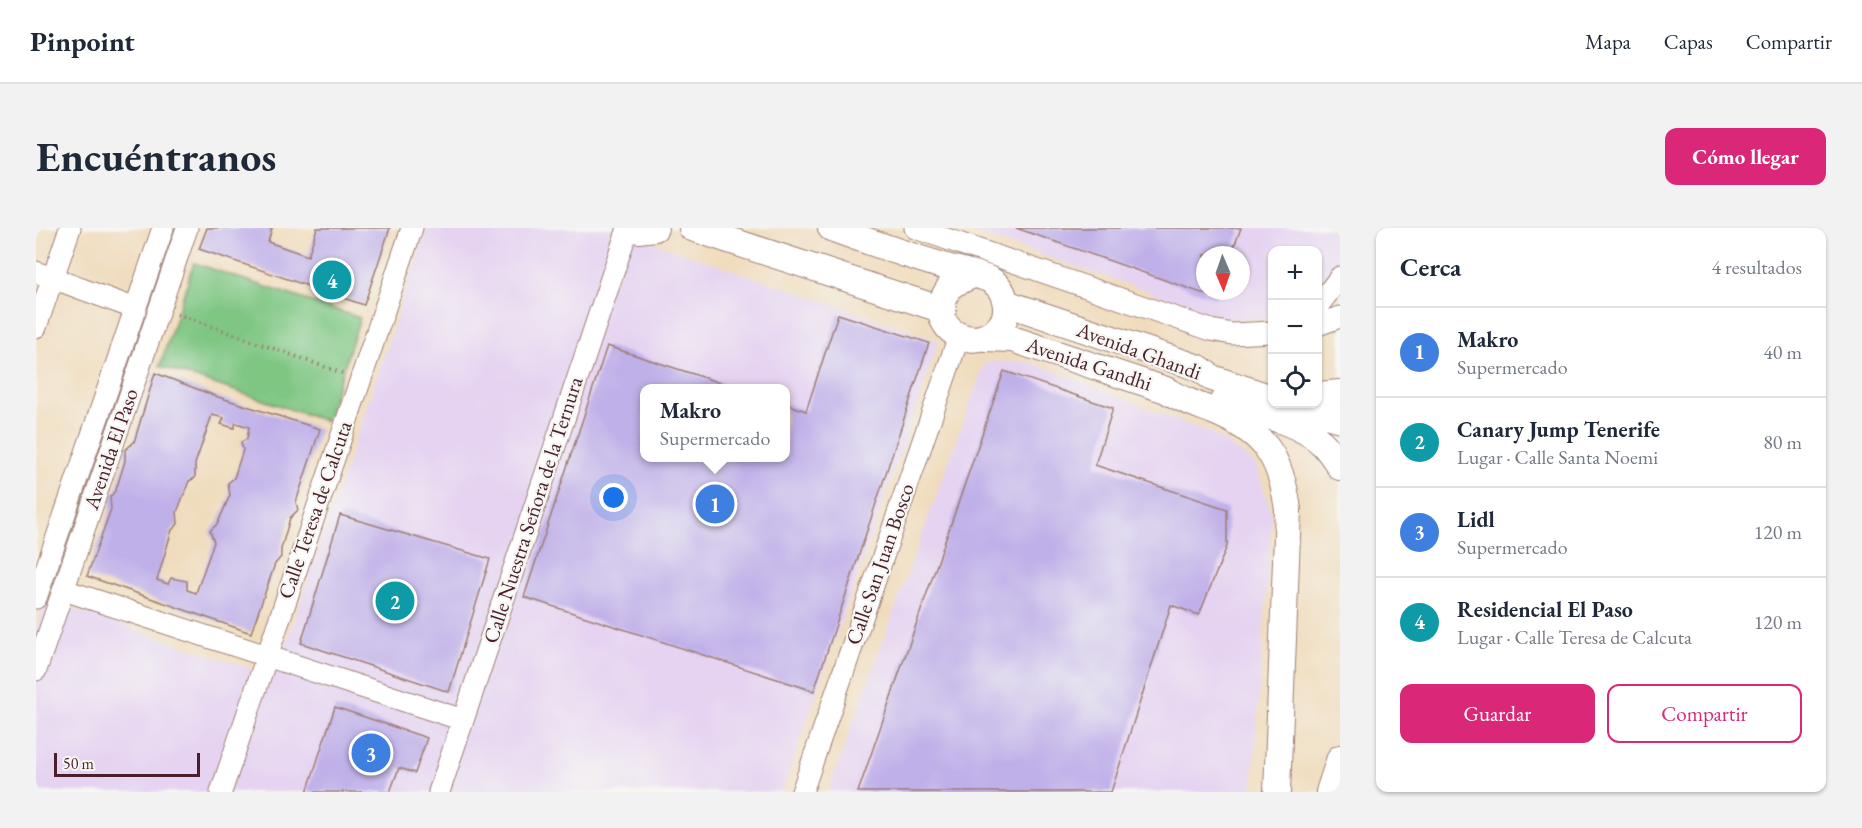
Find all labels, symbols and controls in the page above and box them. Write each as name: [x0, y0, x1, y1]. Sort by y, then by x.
text: Pinpoint: [30, 23, 135, 59]
text: Mapa: [1585, 28, 1631, 55]
text: Capas: [1664, 28, 1713, 55]
text: Compartir: [1746, 28, 1832, 55]
button: Cómo llegar: [1665, 128, 1826, 185]
text: Encuéntranos: [36, 129, 276, 184]
north arrow: [1196, 246, 1250, 300]
map controls: [1268, 246, 1322, 408]
button: +: [1268, 246, 1322, 300]
text: Cerca: [1400, 250, 1461, 284]
text: 4 resultados: [1711, 254, 1802, 280]
pin: 4: [312, 257, 352, 302]
button: −: [1268, 300, 1322, 354]
street label: Avenida Ghandi: [1072, 315, 1205, 386]
text: Makro: [1457, 325, 1518, 354]
street label: Avenida Gandhi: [1022, 330, 1155, 397]
text: 1: [1414, 339, 1425, 365]
text: 40 m: [1763, 339, 1802, 365]
button: locate: [1268, 354, 1322, 408]
text: Supermercado: [1457, 354, 1568, 380]
street label: Calle Nuestra Señora de la Ternura: [477, 372, 589, 647]
popup: [640, 384, 790, 462]
street label: Avenida El Paso: [77, 385, 144, 514]
text: Makro: [660, 396, 721, 425]
text: Canary Jump Tenerife: [1457, 415, 1660, 444]
street label: Calle Teresa de Calcuta: [271, 417, 358, 602]
text: Supermercado: [660, 425, 770, 451]
text: 2: [1414, 429, 1425, 455]
text: 80 m: [1763, 429, 1802, 455]
text: Lugar · Calle Santa Noemi: [1457, 444, 1658, 470]
street label: Calle San Juan Bosco: [839, 480, 920, 648]
pin: 1: [696, 482, 734, 526]
your location: [599, 483, 628, 512]
text: Lidl: [1457, 505, 1495, 534]
text: 3: [1414, 519, 1425, 545]
text: 120 m: [1754, 519, 1802, 545]
text: Supermercado: [1457, 534, 1568, 560]
pin: 2: [376, 578, 414, 623]
text: Residencial El Paso: [1457, 595, 1633, 624]
text: 4: [1414, 609, 1425, 635]
text: 120 m: [1754, 609, 1802, 635]
text: Lugar · Calle Teresa de Calcuta: [1457, 624, 1692, 650]
button: Guardar: [1400, 684, 1595, 743]
button: Compartir: [1607, 684, 1802, 743]
pin: 3: [352, 730, 390, 776]
scale bar: [54, 750, 200, 778]
text: 50 m: [63, 753, 94, 774]

